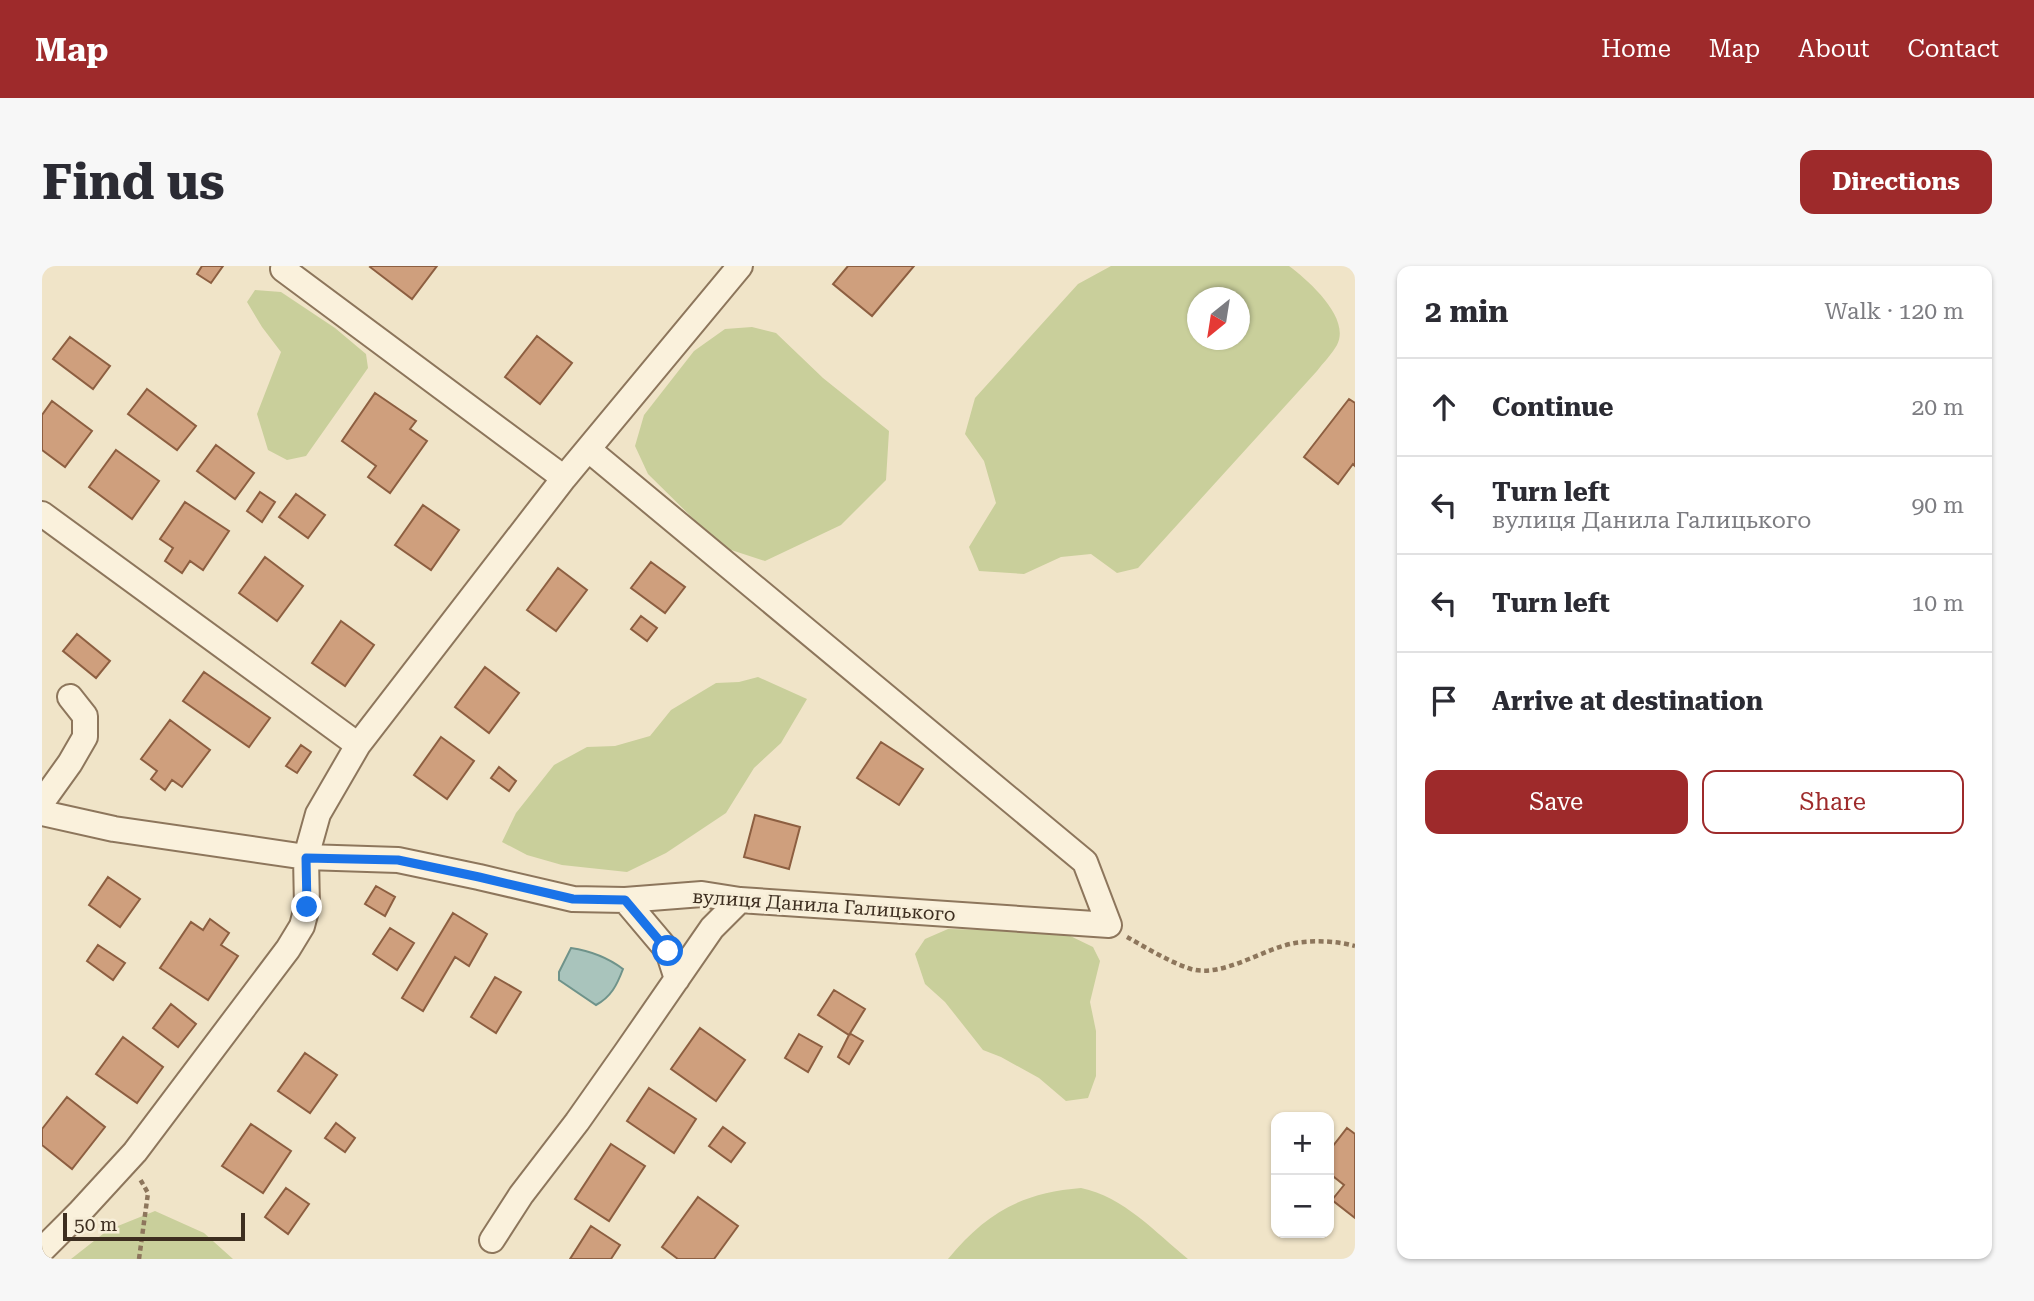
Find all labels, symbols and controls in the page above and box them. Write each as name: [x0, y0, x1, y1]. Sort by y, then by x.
text: Map: [35, 30, 109, 69]
text: Home: [1601, 35, 1671, 63]
text: Map: [1709, 35, 1760, 63]
text: About: [1798, 35, 1869, 63]
text: Contact: [1907, 35, 1999, 63]
button: Directions: [1800, 150, 1992, 214]
text: Find us: [42, 154, 225, 211]
north arrow: [1187, 287, 1250, 350]
text: 2 min: [1425, 294, 1508, 329]
text: Walk · 120 m: [1825, 298, 1964, 325]
icon: ahead: [1425, 388, 1463, 426]
text: Continue: [1492, 392, 1614, 422]
text: 20 m: [1911, 394, 1964, 421]
text: Turn left: [1492, 477, 1610, 507]
icon: left: [1425, 486, 1463, 524]
text: 90 m: [1911, 492, 1964, 519]
text: вулиця Данила Галицького: [1492, 507, 1811, 534]
icon: left: [1425, 584, 1463, 622]
text: Turn left: [1492, 588, 1610, 618]
text: 10 m: [1911, 590, 1964, 617]
icon: arrive: [1425, 682, 1463, 720]
text: Arrive at destination: [1492, 686, 1763, 716]
button: Save: [1425, 770, 1688, 834]
button: Share: [1702, 770, 1964, 834]
street label: вулиця Данила Галицького: [692, 885, 956, 926]
route end: [291, 891, 322, 922]
route start: [652, 935, 683, 966]
map controls: [1271, 1112, 1334, 1238]
button: +: [1271, 1112, 1334, 1175]
button: −: [1271, 1175, 1334, 1238]
scale bar: [63, 1210, 245, 1242]
text: 50 m: [74, 1213, 117, 1236]

